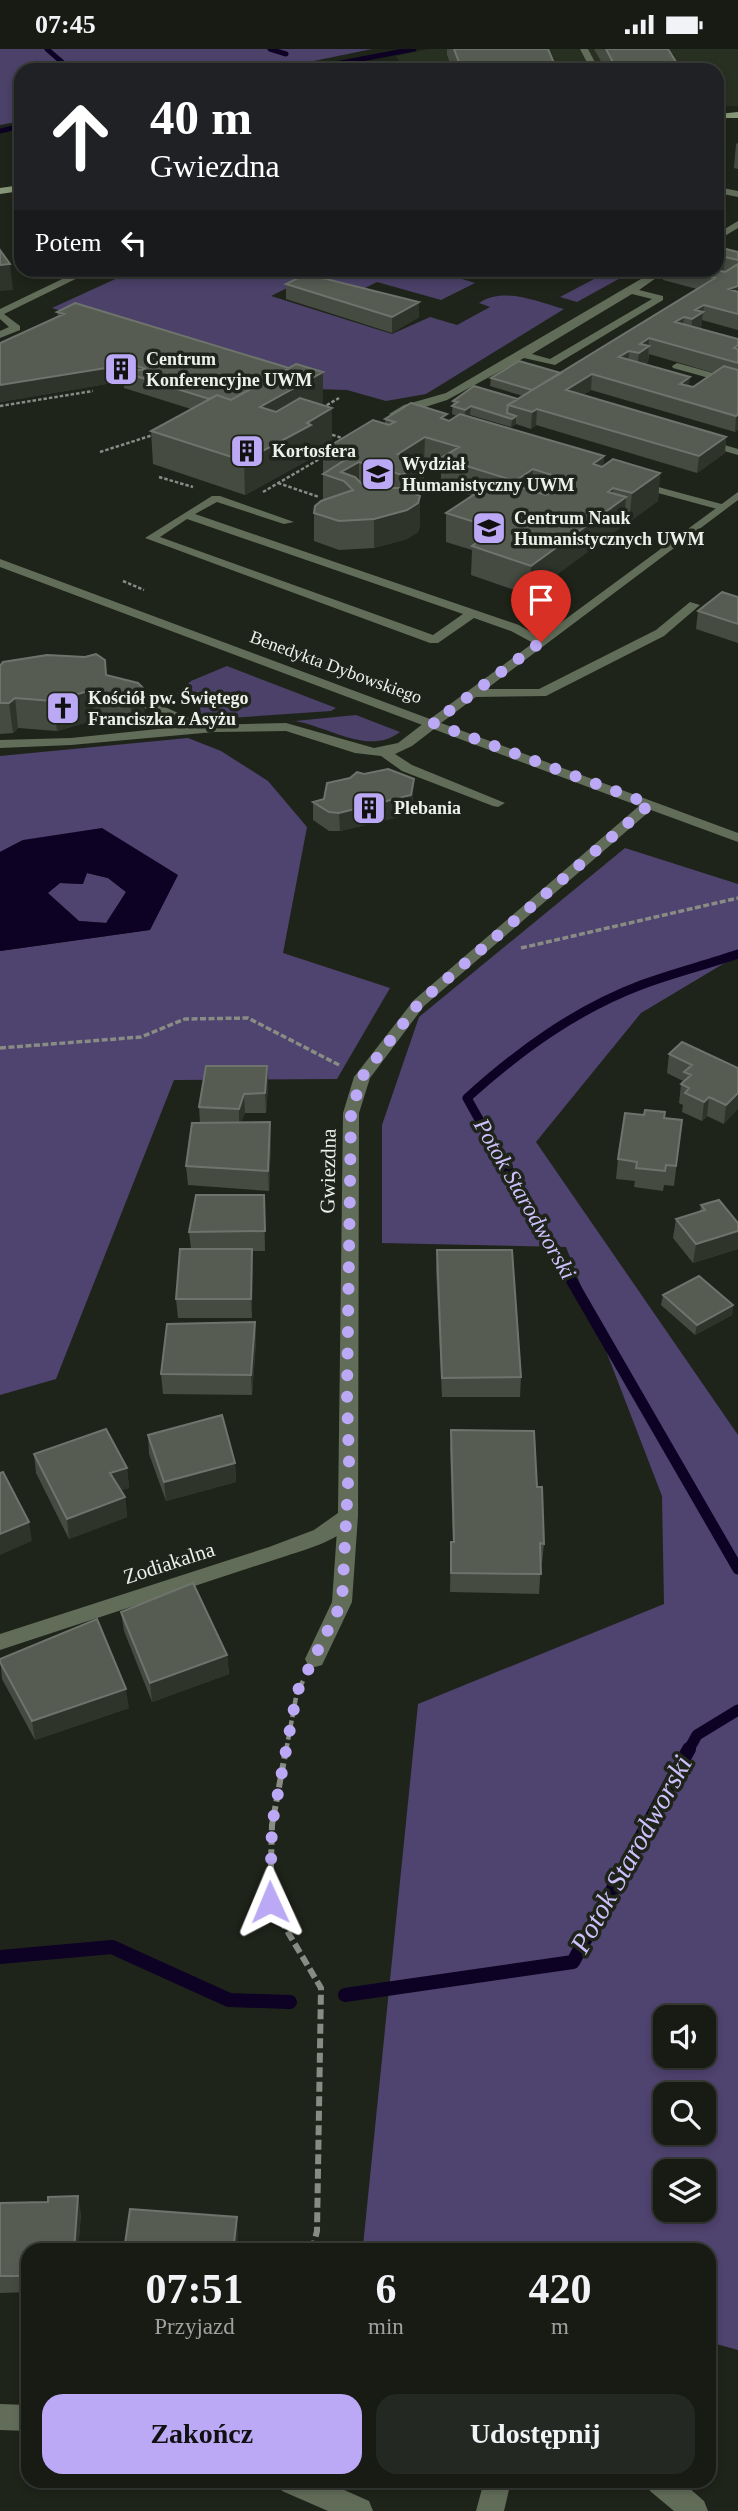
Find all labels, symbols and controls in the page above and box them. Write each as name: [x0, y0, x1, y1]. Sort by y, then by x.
text: 07:45: [35, 10, 96, 39]
text: 40 m: [150, 90, 252, 145]
icon: ahead: [35, 91, 126, 182]
text: Gwiezdna: [150, 148, 280, 184]
icon: left: [115, 224, 153, 262]
text: Potem: [35, 228, 101, 257]
place label: Centrum Konferencyjne UWM: [146, 349, 312, 390]
building icon: Centrum Konferencyjne UWM: [102, 350, 140, 388]
building icon: Kortosfera: [228, 432, 266, 470]
place label: Kortosfera: [272, 441, 356, 461]
place label: Wydział Humanistyczny UWM: [402, 454, 575, 495]
school or university icon: Wydział Humanistyczny UWM: [359, 455, 397, 493]
place label: Centrum Nauk Humanistycznych UWM: [514, 508, 705, 549]
school or university icon: Centrum Nauk Humanistycznych UWM: [470, 509, 508, 547]
pin: [511, 570, 571, 642]
icon: arrive: [522, 581, 560, 619]
street label: Benedykta Dybowskiego: [247, 627, 425, 707]
place label: Kościół pw. Świętego Franciszka z Asyżu: [88, 687, 249, 729]
church icon: Kościół pw. Świętego Franciszka z Asyżu: [44, 689, 82, 727]
building icon: Plebania: [350, 789, 388, 827]
place label: Plebania: [394, 798, 461, 818]
water label: Potok Starodworski: [468, 1113, 581, 1284]
street label: Gwiezdna: [315, 1128, 341, 1214]
street label: Zodiakalna: [120, 1537, 218, 1589]
water label: Potok Starodworski: [563, 1750, 698, 1959]
position arrow: [233, 1865, 307, 1939]
map controls: [653, 2005, 716, 2222]
button: sound: [653, 2005, 716, 2068]
button: search: [653, 2082, 716, 2145]
button: layers: [653, 2159, 716, 2222]
text: 07:51: [146, 2266, 244, 2312]
text: 6: [375, 2266, 396, 2312]
text: 420: [528, 2266, 591, 2312]
text: Przyjazd: [154, 2314, 235, 2339]
text: min: [368, 2314, 404, 2339]
text: m: [551, 2314, 569, 2339]
button: Zakończ: [42, 2394, 362, 2474]
button: Udostępnij: [376, 2394, 695, 2474]

